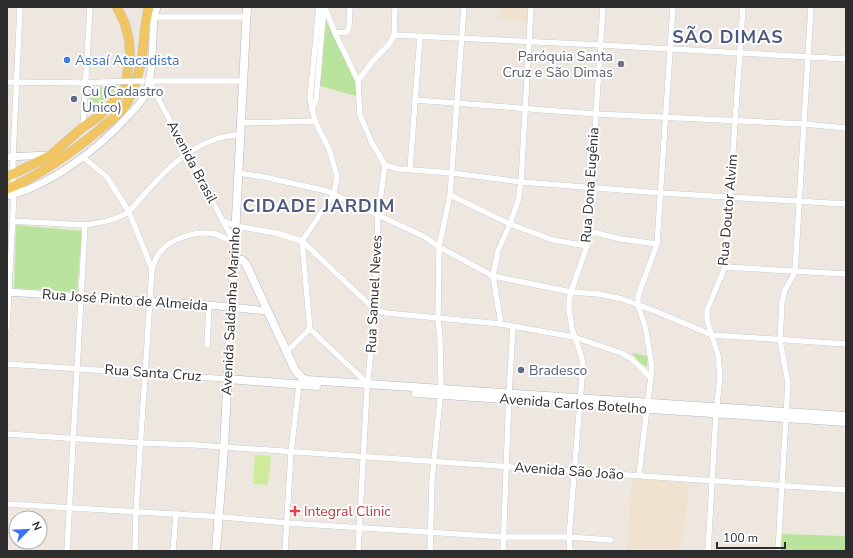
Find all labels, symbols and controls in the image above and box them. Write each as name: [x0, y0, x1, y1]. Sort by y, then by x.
district label: SÃO DIMAS: [672, 25, 784, 49]
place label: Paróquia Santa Cruz e São Dimas: [502, 47, 613, 82]
place label: Assaí Atacadista: [75, 51, 179, 70]
marker: Assaí Atacadista: [62, 55, 72, 65]
marker: Paróquia Santa Cruz e São Dimas: [616, 59, 626, 69]
place label: Cu (Cadastro Unico): [82, 82, 164, 117]
marker: Cu (Cadastro Unico): [69, 94, 79, 104]
street label: Avenida Brasil: [162, 117, 222, 207]
street label: Rua Dona Eugênia: [576, 127, 604, 243]
street label: Rua Doutor Alvim: [714, 153, 742, 267]
district label: CIDADE JARDIM: [243, 194, 395, 218]
street label: Avenida Saldanha Marinho: [217, 226, 245, 396]
street label: Rua Samuel Neves: [361, 234, 387, 354]
street label: Rua José Pinto de Almeida: [41, 285, 209, 315]
street label: Rua Santa Cruz: [104, 360, 203, 386]
place label: Bradesco: [529, 361, 588, 380]
marker: Bradesco: [516, 365, 526, 375]
street label: Avenida Carlos Botelho: [499, 389, 648, 419]
street label: Avenida São João: [514, 458, 625, 484]
place label: Integral Clinic: [304, 502, 391, 521]
marker: Integral Clinic: [289, 505, 301, 517]
north arrow: [8, 510, 48, 550]
text: N: [28, 519, 45, 533]
scale bar: [717, 524, 785, 550]
text: 100 m: [723, 530, 758, 546]

